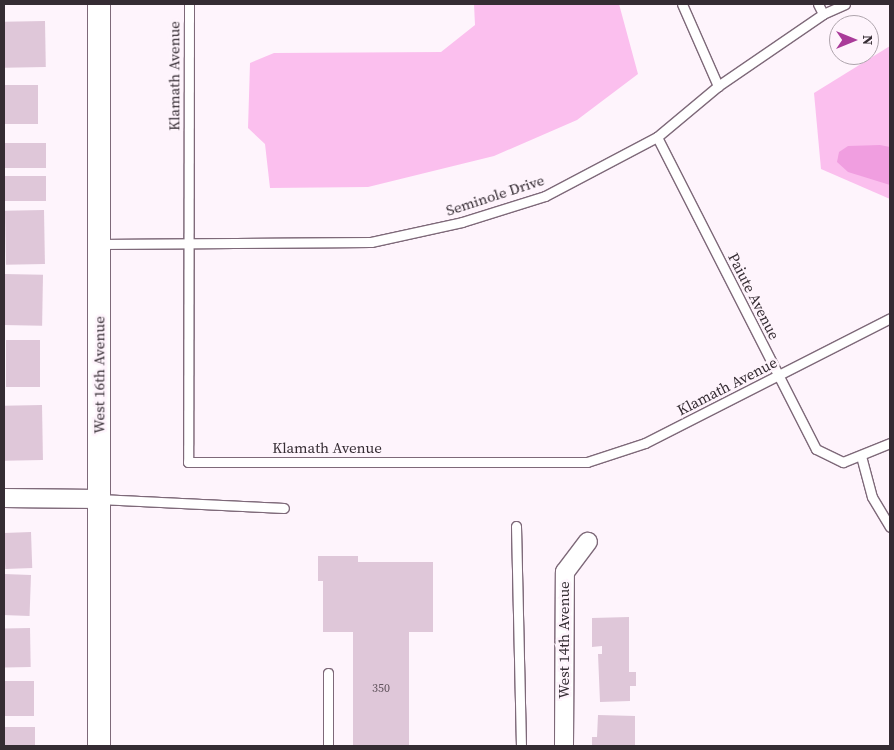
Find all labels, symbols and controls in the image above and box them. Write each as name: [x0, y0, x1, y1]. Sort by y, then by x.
north arrow: [829, 15, 879, 65]
street label: Klamath Avenue: [165, 21, 183, 131]
text: N: [858, 35, 878, 45]
street label: Seminole Drive: [444, 171, 546, 219]
street label: Paiute Avenue: [724, 250, 784, 342]
street label: West 16th Avenue: [90, 316, 108, 434]
street label: Klamath Avenue: [674, 353, 780, 419]
street label: Klamath Avenue: [272, 439, 382, 457]
street label: West 14th Avenue: [555, 581, 573, 699]
house number: 350: [372, 682, 390, 696]

